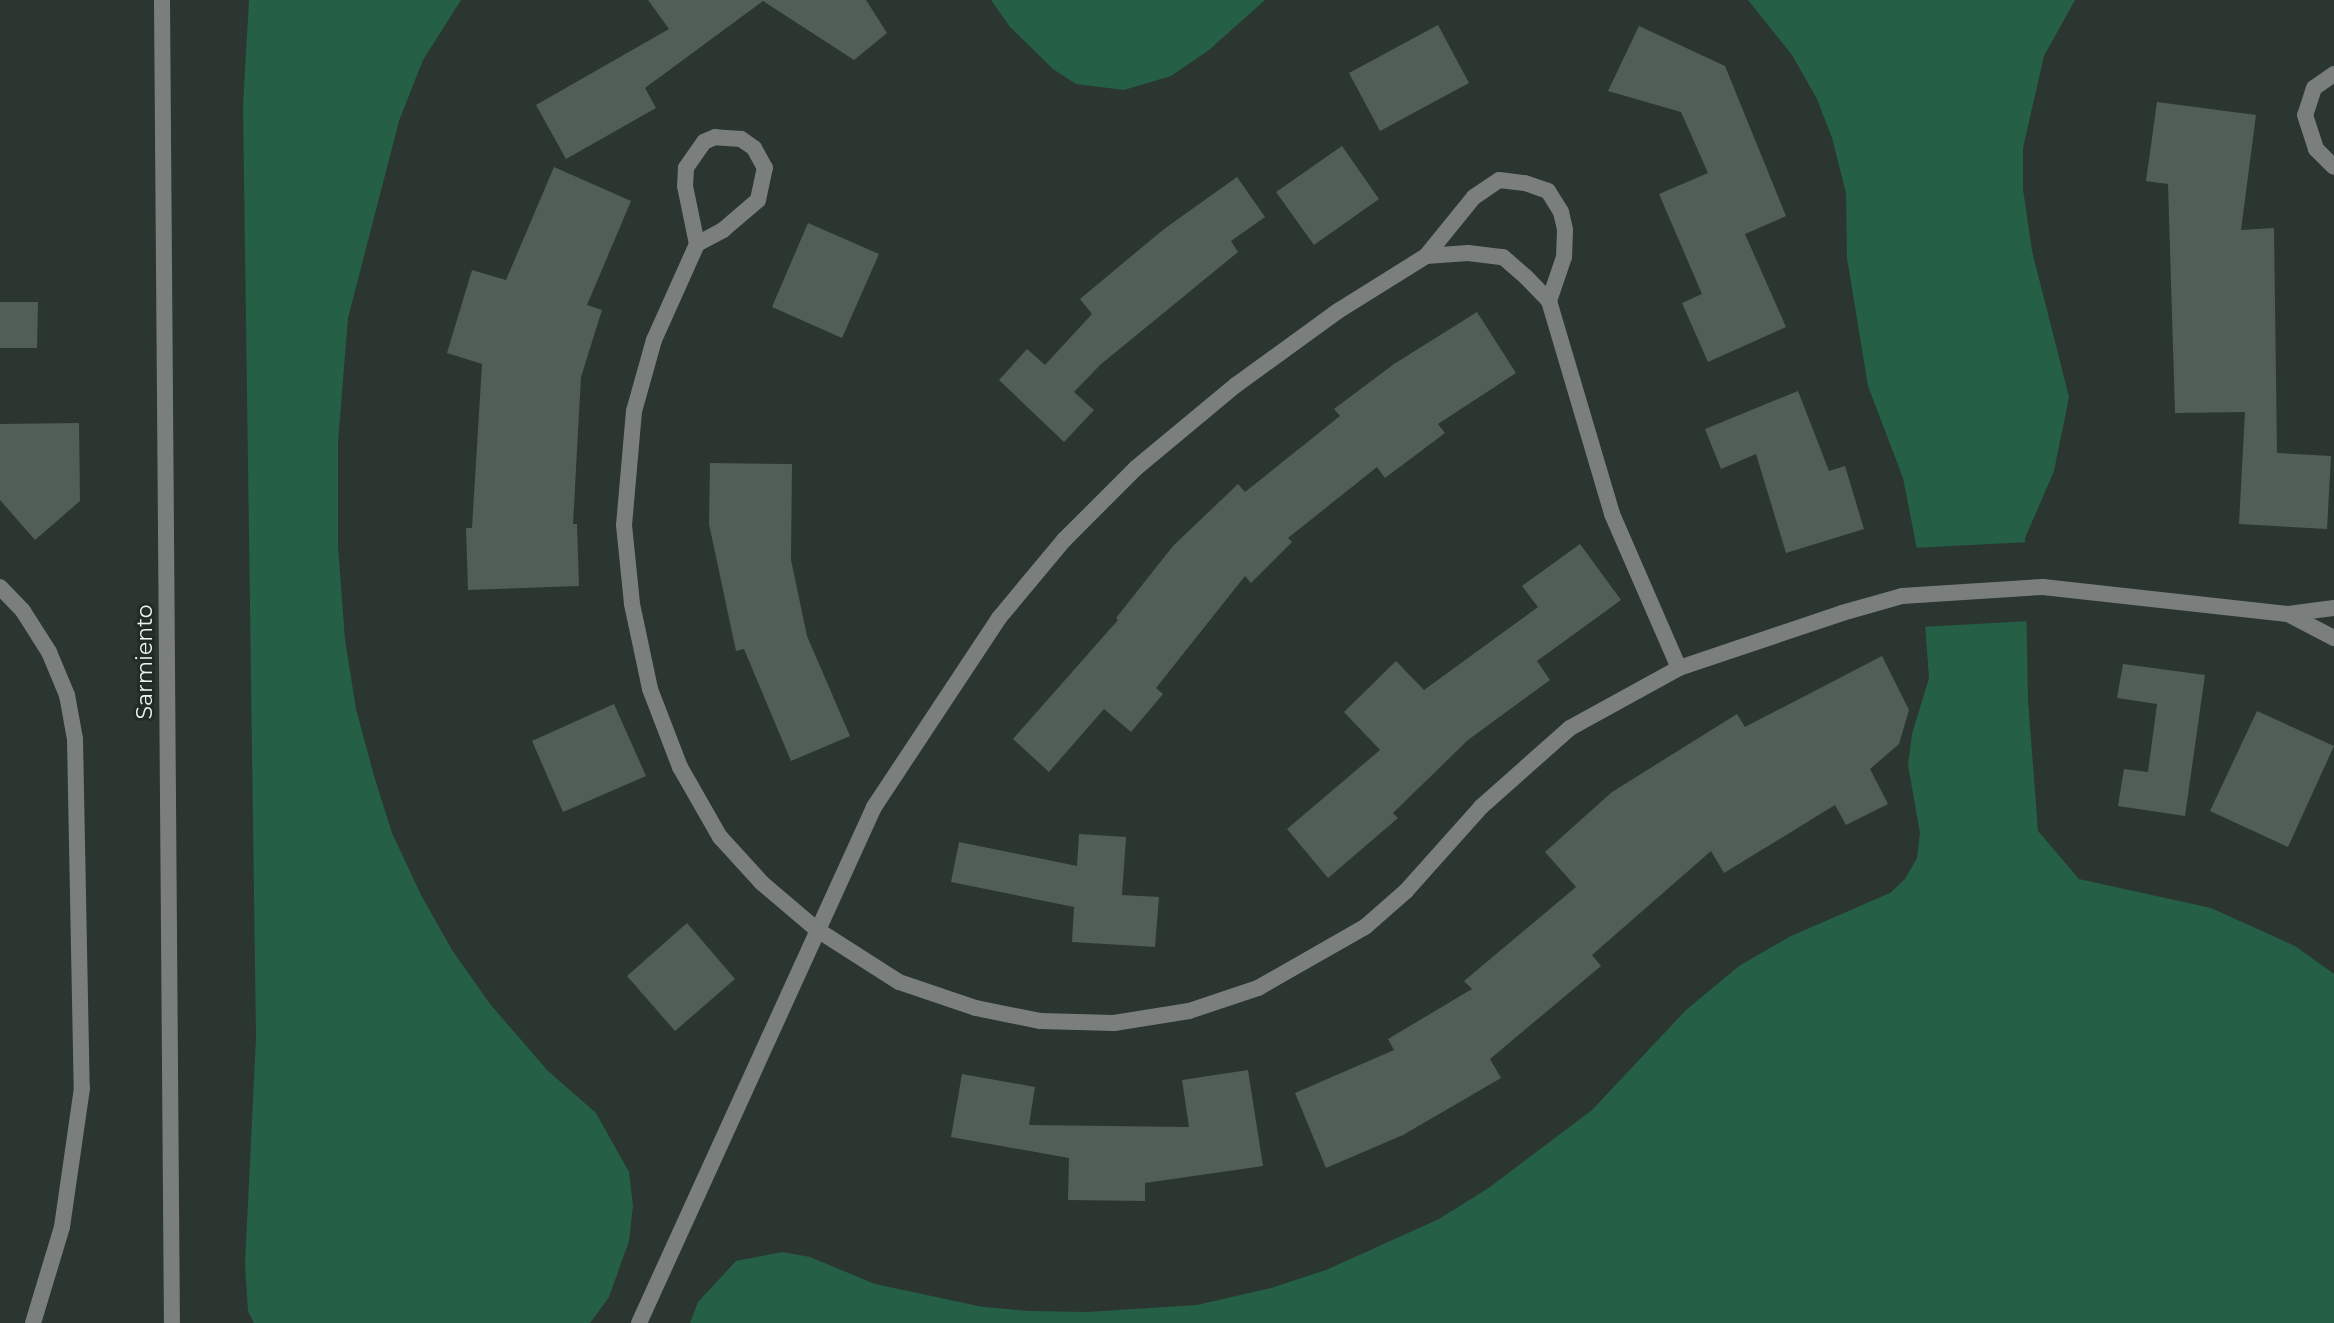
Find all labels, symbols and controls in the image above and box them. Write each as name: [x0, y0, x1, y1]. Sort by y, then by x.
street label: Sarmiento: [132, 605, 158, 719]

